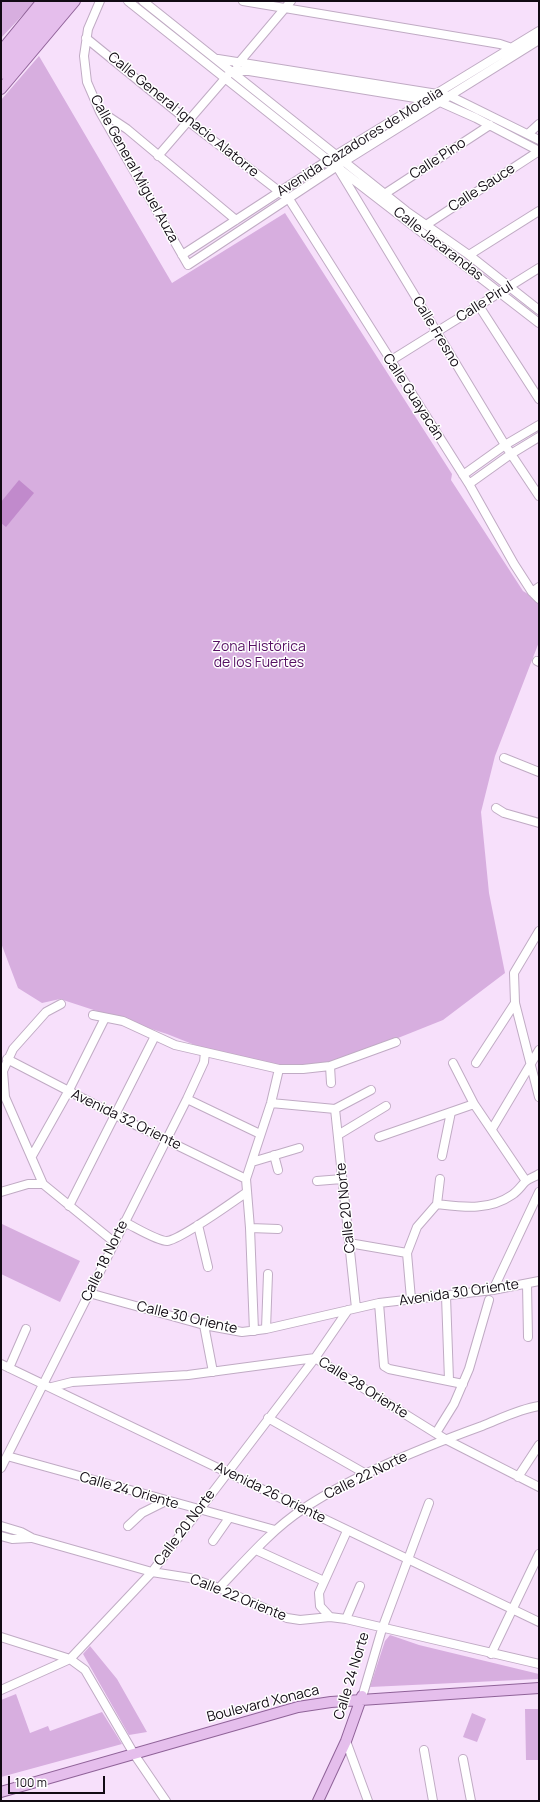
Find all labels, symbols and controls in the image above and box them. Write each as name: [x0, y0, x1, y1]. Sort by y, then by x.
street label: Calle General Ignacio Alatorre: [104, 49, 262, 181]
street label: Avenida Cazadores de Morelia: [274, 84, 446, 200]
street label: Calle General Miguel Auza: [86, 92, 182, 246]
street label: Calle Pino: [407, 135, 469, 183]
street label: Calle Sauce: [446, 160, 518, 216]
street label: Calle Jacarandas: [390, 204, 486, 284]
street label: Calle Pirul: [454, 278, 516, 326]
street label: Calle Fresno: [408, 294, 464, 370]
street label: Calle Guayacán: [379, 351, 447, 443]
park label: Zona Histórica de los Fuertes: [212, 639, 306, 672]
street label: Avenida 32 Oriente: [68, 1086, 184, 1154]
street label: Calle 20 Norte: [333, 1162, 359, 1254]
street label: Calle 18 Norte: [78, 1218, 132, 1304]
street label: Avenida 30 Oriente: [398, 1276, 520, 1310]
street label: Calle 30 Oriente: [135, 1298, 239, 1338]
street label: Calle 28 Oriente: [315, 1354, 411, 1422]
street label: Calle 22 Norte: [322, 1449, 410, 1503]
street label: Avenida 26 Oriente: [212, 1459, 328, 1527]
street label: Calle 24 Oriente: [78, 1469, 180, 1513]
street label: Calle 20 Norte: [151, 1487, 219, 1569]
street label: Calle 22 Oriente: [187, 1571, 289, 1625]
street label: Calle 24 Norte: [331, 1630, 373, 1722]
street label: Boulevard Xonaca: [205, 1682, 321, 1726]
scale bar: [10, 1768, 107, 1794]
text: 100 m: [15, 1774, 47, 1791]

